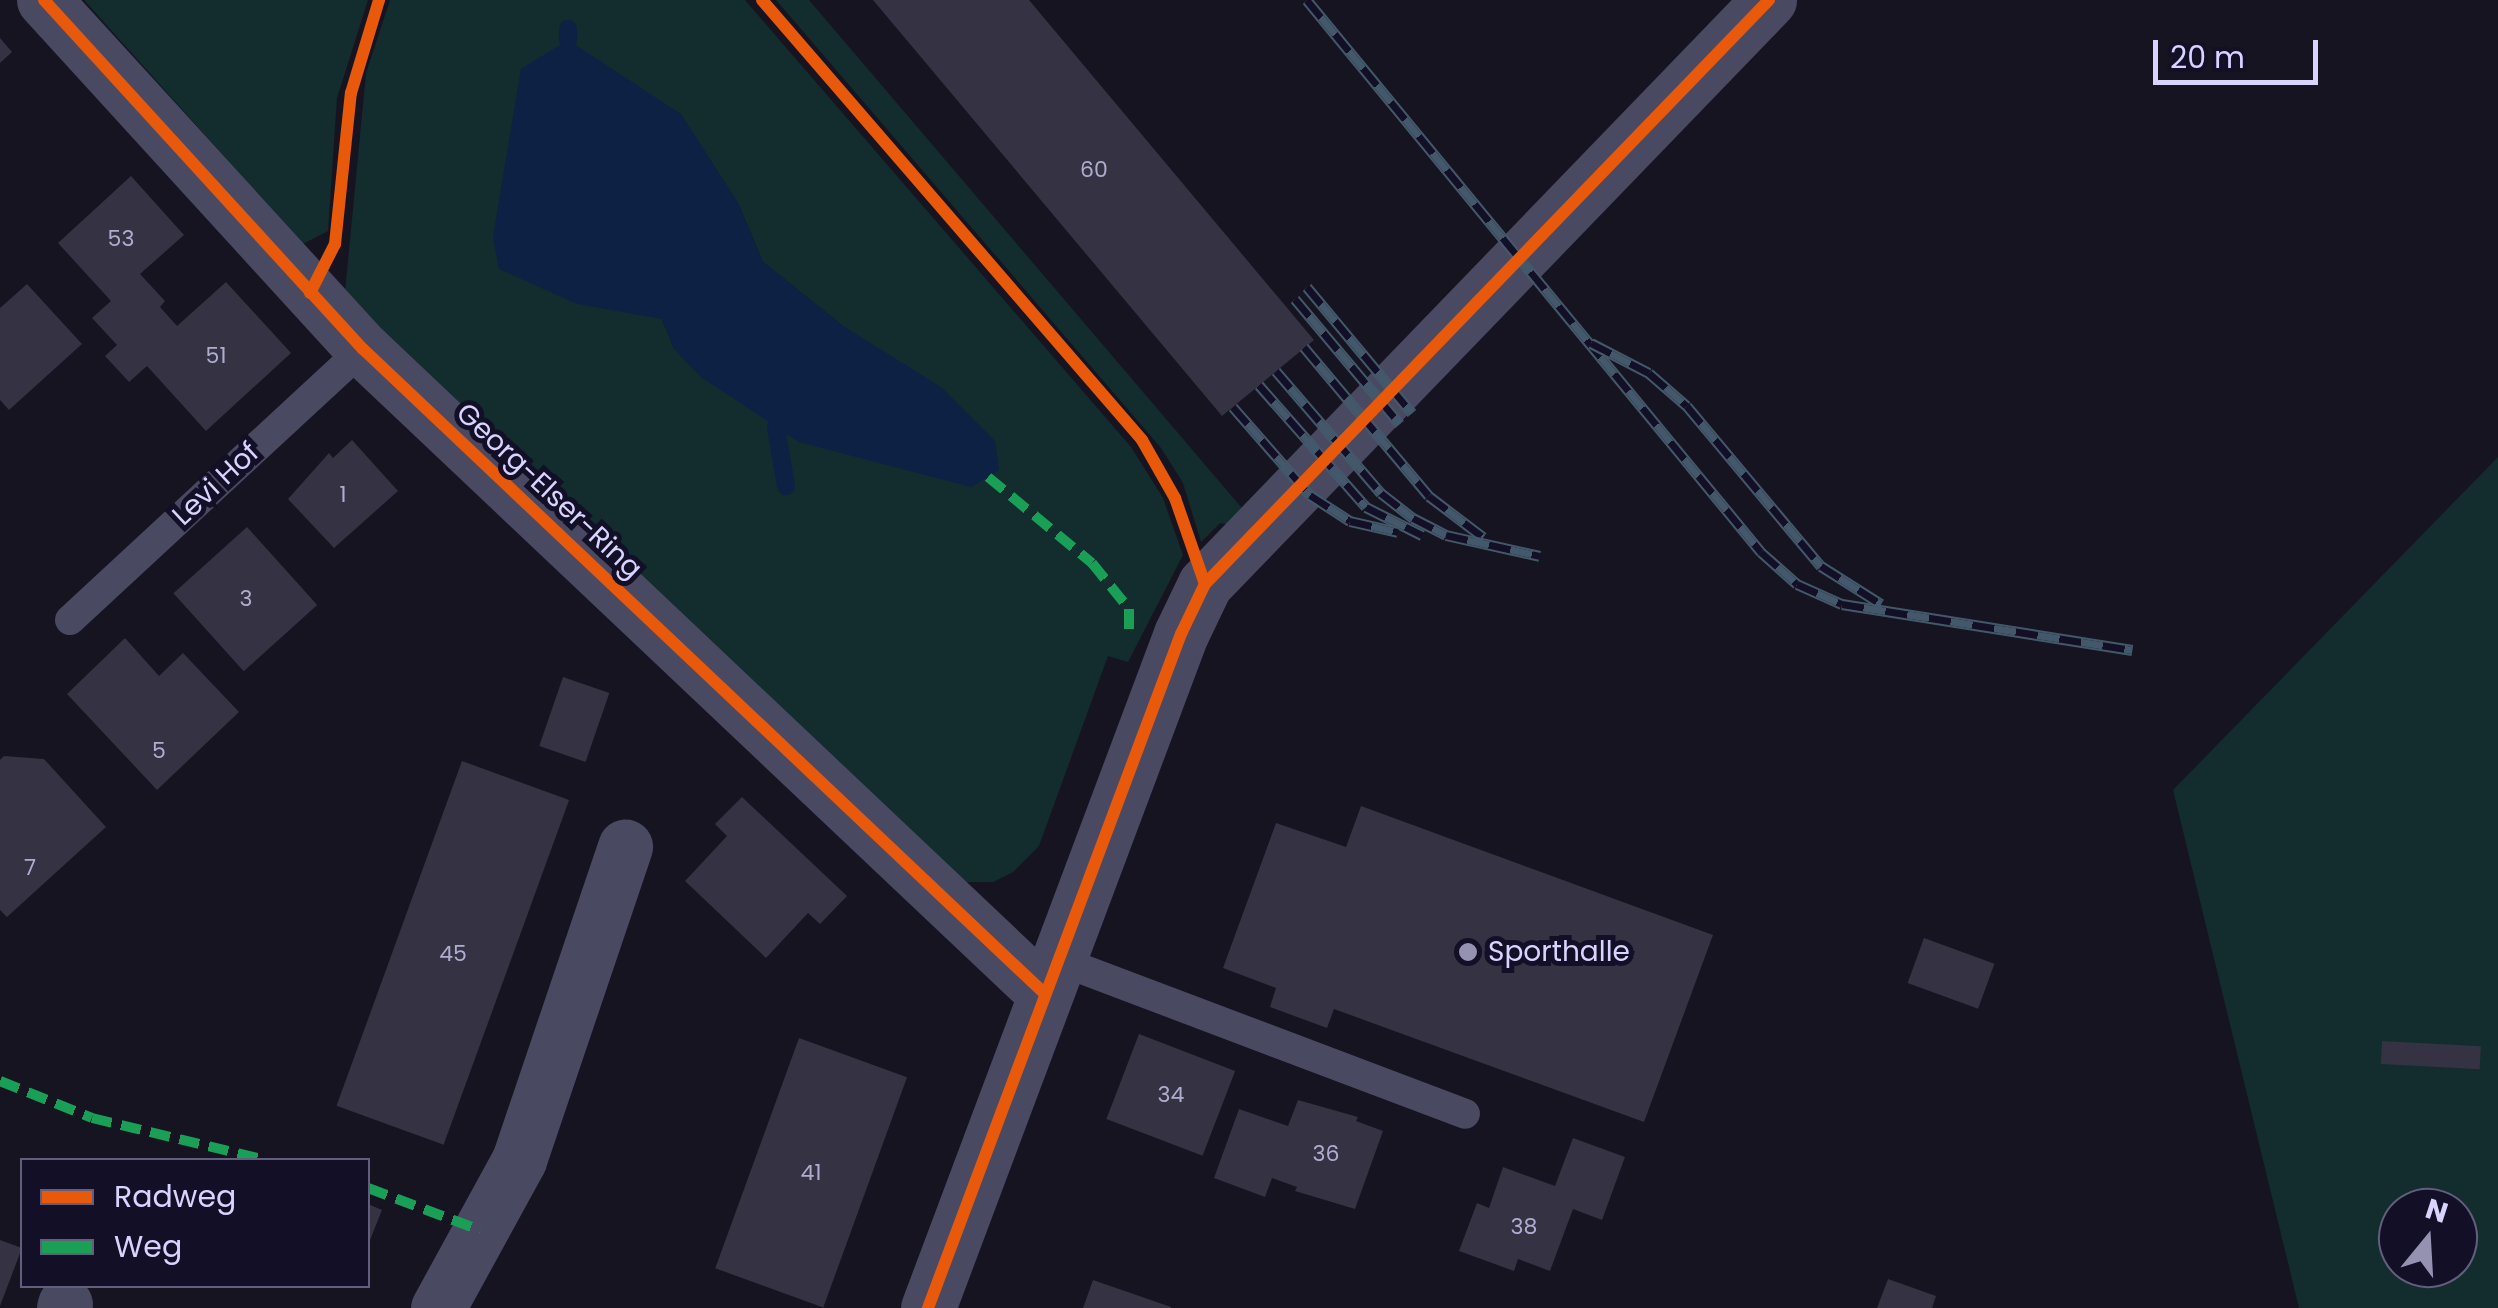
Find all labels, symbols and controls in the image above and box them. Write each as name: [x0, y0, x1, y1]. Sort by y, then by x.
scale bar: [2158, 20, 2323, 82]
text: 20 m: [2170, 36, 2245, 79]
house number: 60: [1080, 157, 1108, 183]
house number: 53: [108, 226, 134, 252]
house number: 51: [206, 343, 226, 369]
street label: Georg-Elser-Ring: [449, 396, 649, 586]
street label: Levi Hof: [166, 436, 266, 532]
house number: 1: [339, 482, 347, 508]
house number: 3: [240, 586, 252, 612]
house number: 5: [152, 738, 166, 764]
house number: 7: [24, 855, 36, 881]
place label: Sporthalle: [1488, 935, 1630, 969]
house number: 45: [439, 941, 467, 967]
marker: Sporthalle: [1457, 941, 1479, 963]
house number: 34: [1158, 1082, 1184, 1108]
house number: 36: [1313, 1141, 1339, 1167]
legend: [20, 1158, 370, 1288]
house number: 41: [801, 1160, 821, 1186]
text: Radweg: [114, 1175, 236, 1218]
north arrow: [2378, 1188, 2478, 1288]
text: N: [2421, 1189, 2453, 1233]
house number: 38: [1511, 1214, 1537, 1240]
text: Weg: [114, 1225, 182, 1268]

